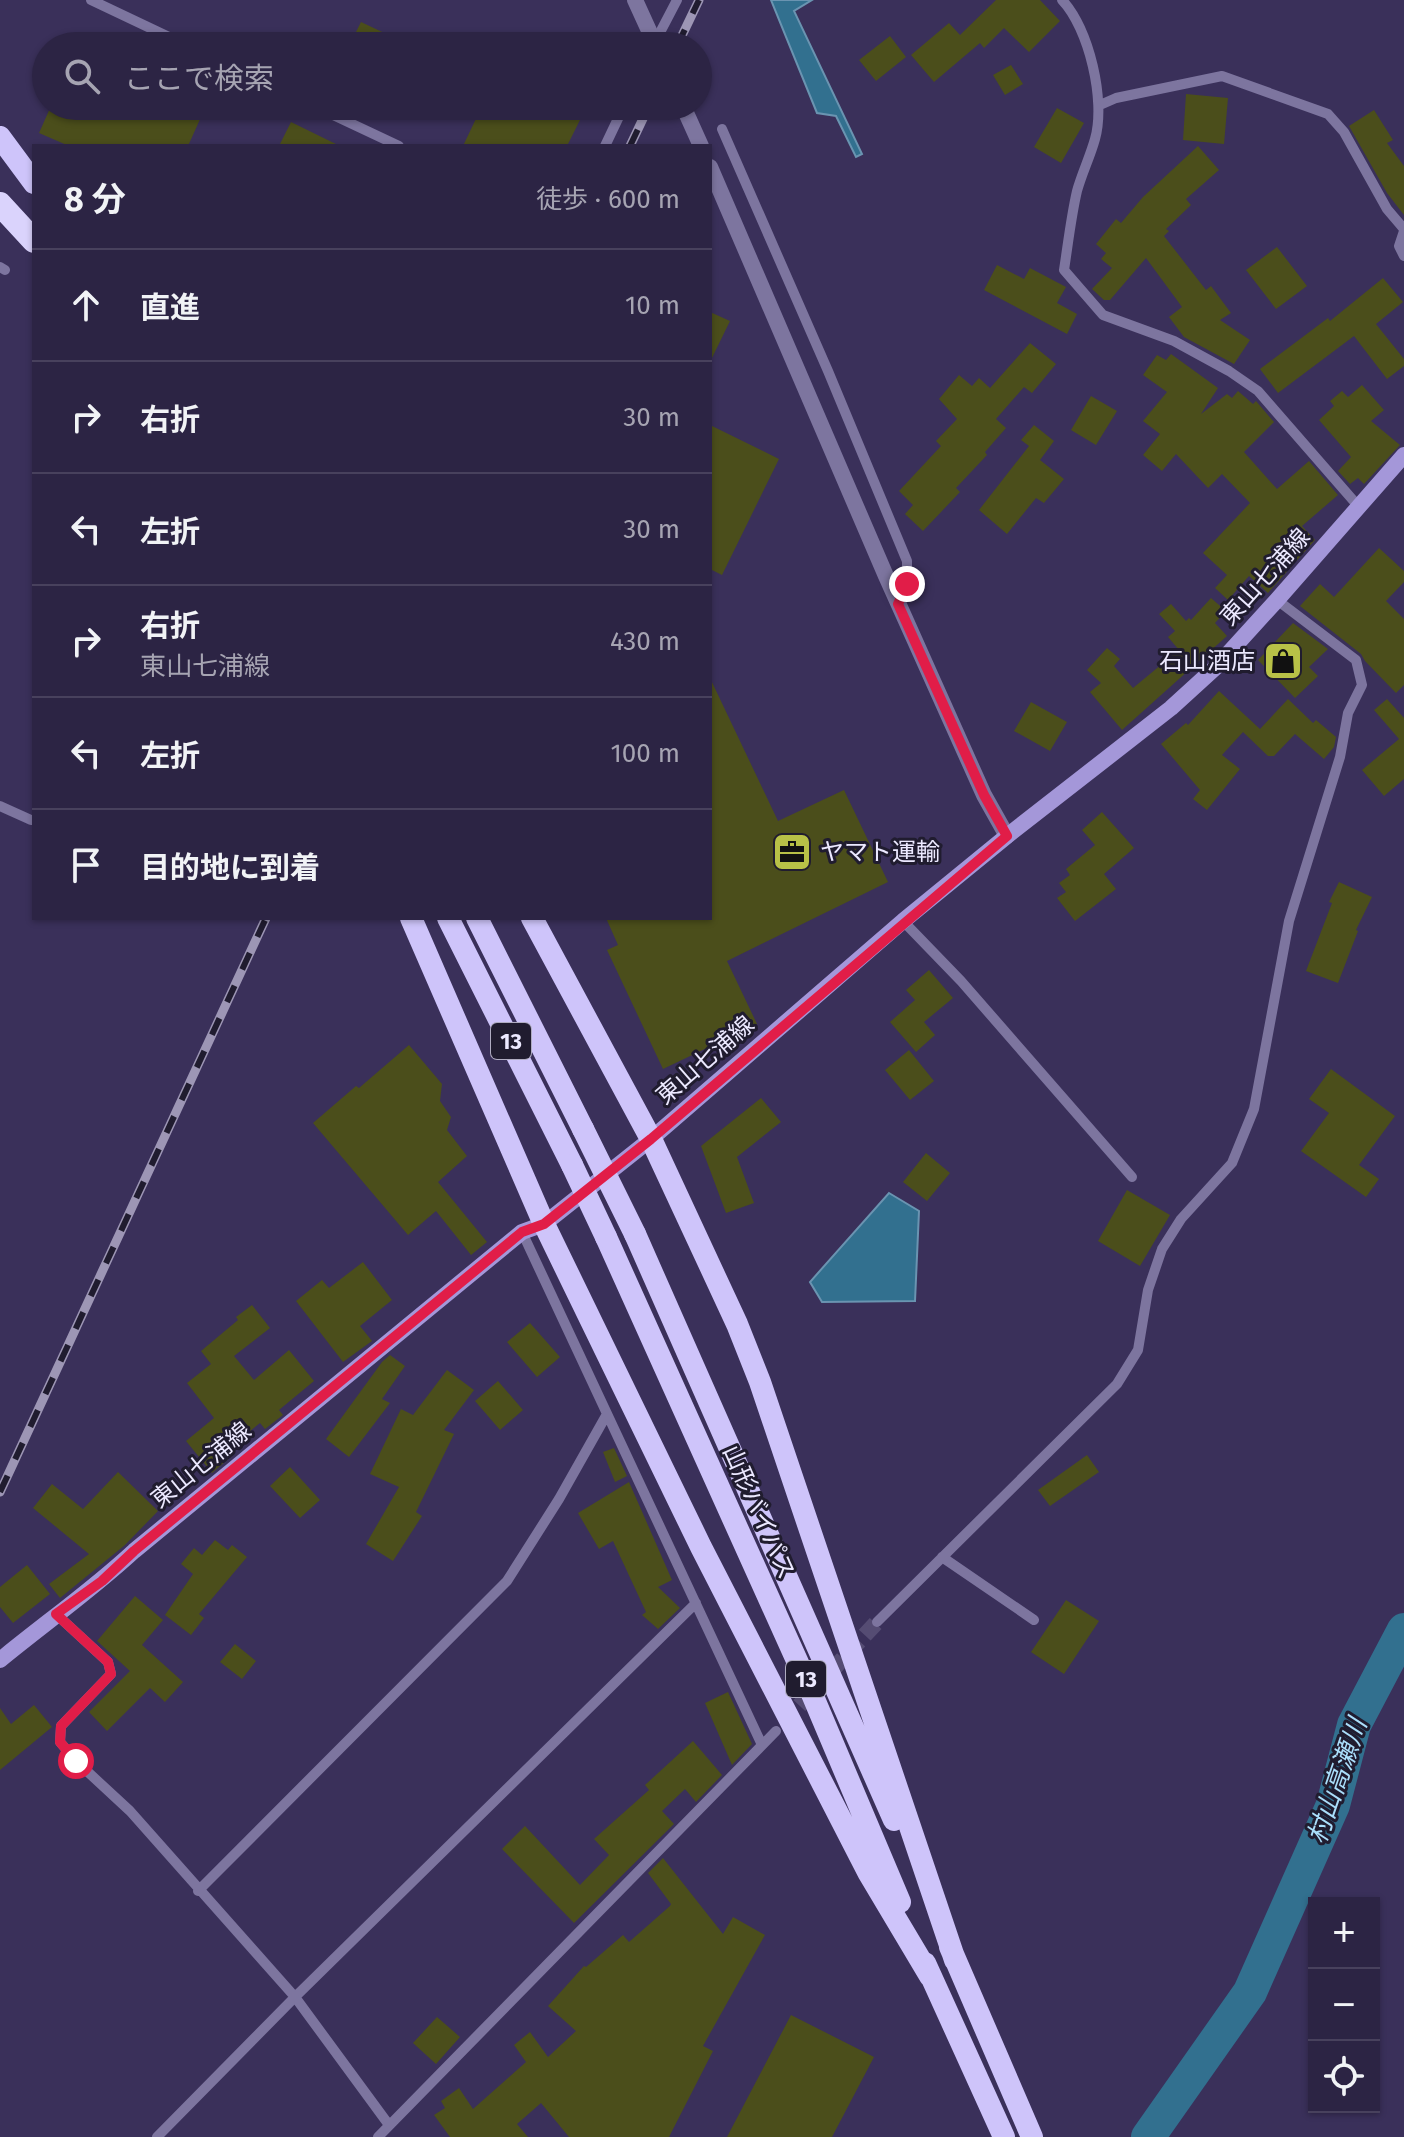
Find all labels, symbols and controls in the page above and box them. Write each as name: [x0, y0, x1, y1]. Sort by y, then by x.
search box: [32, 32, 712, 120]
icon: search: [60, 54, 104, 98]
text: ここで検索: [124, 61, 274, 97]
text: 8 分: [64, 179, 126, 220]
text: 徒歩 · 600 m: [536, 184, 680, 215]
icon: ahead: [64, 283, 108, 327]
text: 直進: [140, 290, 200, 326]
text: 10 m: [625, 290, 680, 321]
icon: right: [64, 395, 108, 439]
text: 右折: [140, 402, 200, 438]
text: 30 m: [623, 402, 680, 433]
icon: left: [64, 507, 108, 551]
text: 左折: [140, 514, 200, 550]
text: 30 m: [623, 514, 680, 545]
street label: 東山七浦線: [1214, 523, 1316, 631]
route end: [889, 566, 925, 602]
text: 右折: [140, 608, 200, 644]
icon: right: [64, 619, 108, 663]
text: 430 m: [610, 626, 680, 657]
shop icon: 石山酒店: [1262, 640, 1304, 682]
place label: 石山酒店: [1159, 647, 1255, 675]
text: 東山七浦線: [140, 651, 270, 682]
icon: left: [64, 731, 108, 775]
text: 左折: [140, 738, 200, 774]
text: 100 m: [611, 738, 680, 769]
office icon: ヤマト運輸: [771, 831, 813, 873]
place label: ヤマト運輸: [820, 838, 940, 866]
icon: arrive: [64, 843, 108, 887]
text: 目的地に到着: [140, 850, 320, 886]
street label: 東山七浦線: [651, 1010, 759, 1110]
road number: 13: [491, 1023, 531, 1059]
street label: 東山七浦線: [146, 1416, 256, 1514]
street label: 山形バイパス: [717, 1441, 801, 1583]
road number: 13: [786, 1661, 826, 1697]
water label: 村山高瀬川: [1302, 1712, 1374, 1848]
route start: [58, 1743, 94, 1779]
map controls: [1308, 1897, 1380, 2113]
button: +: [1308, 1897, 1380, 1969]
button: −: [1308, 1969, 1380, 2041]
button: locate: [1308, 2041, 1380, 2113]

